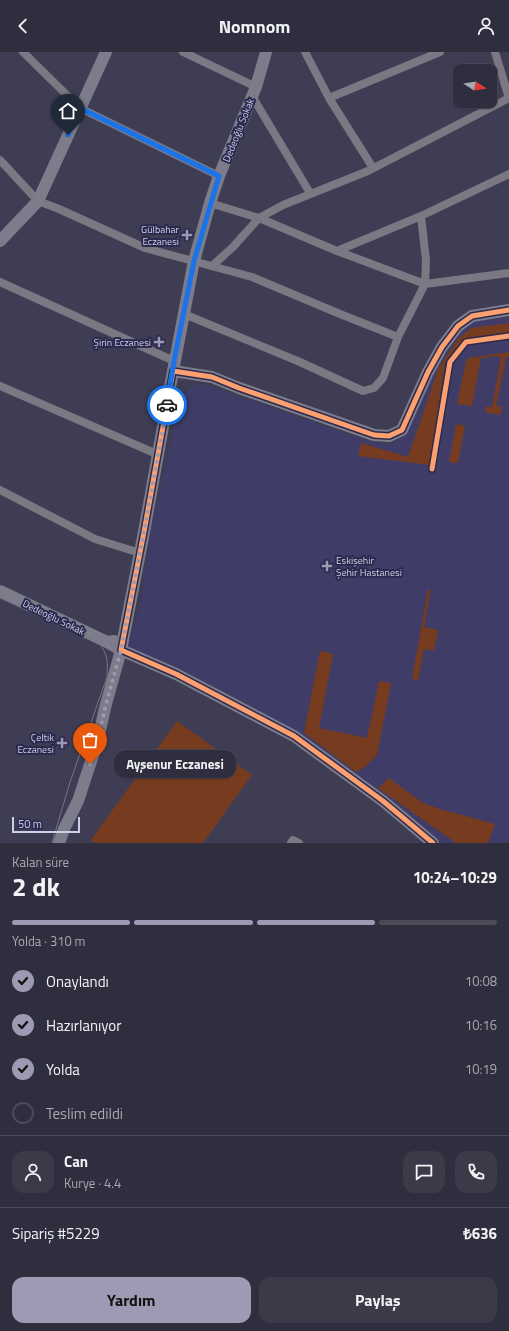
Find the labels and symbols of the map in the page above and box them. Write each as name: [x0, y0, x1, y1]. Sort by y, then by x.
north arrow: [453, 64, 497, 108]
pin: [51, 94, 85, 135]
street label: Dedeoğlu Sokak: [219, 96, 258, 164]
place label: Gülbahar Eczanesi: [141, 222, 180, 249]
marker: Gülbahar Eczanesi: [182, 230, 192, 240]
place label: Şirin Eczanesi: [94, 335, 151, 350]
marker: Şirin Eczanesi: [154, 337, 164, 347]
courier: [147, 385, 187, 425]
place label: Eskişehir Şehir Hastanesi: [336, 553, 402, 580]
marker: Eskişehir Şehir Hastanesi: [321, 560, 333, 572]
street label: Dedeoğlu Sokak: [20, 596, 88, 639]
pin: [73, 723, 107, 764]
place label: Çeltik Eczanesi: [17, 730, 54, 757]
marker: Çeltik Eczanesi: [57, 738, 67, 748]
callout: Ayşenur Eczanesi: [114, 750, 236, 778]
scale bar: [12, 815, 80, 834]

